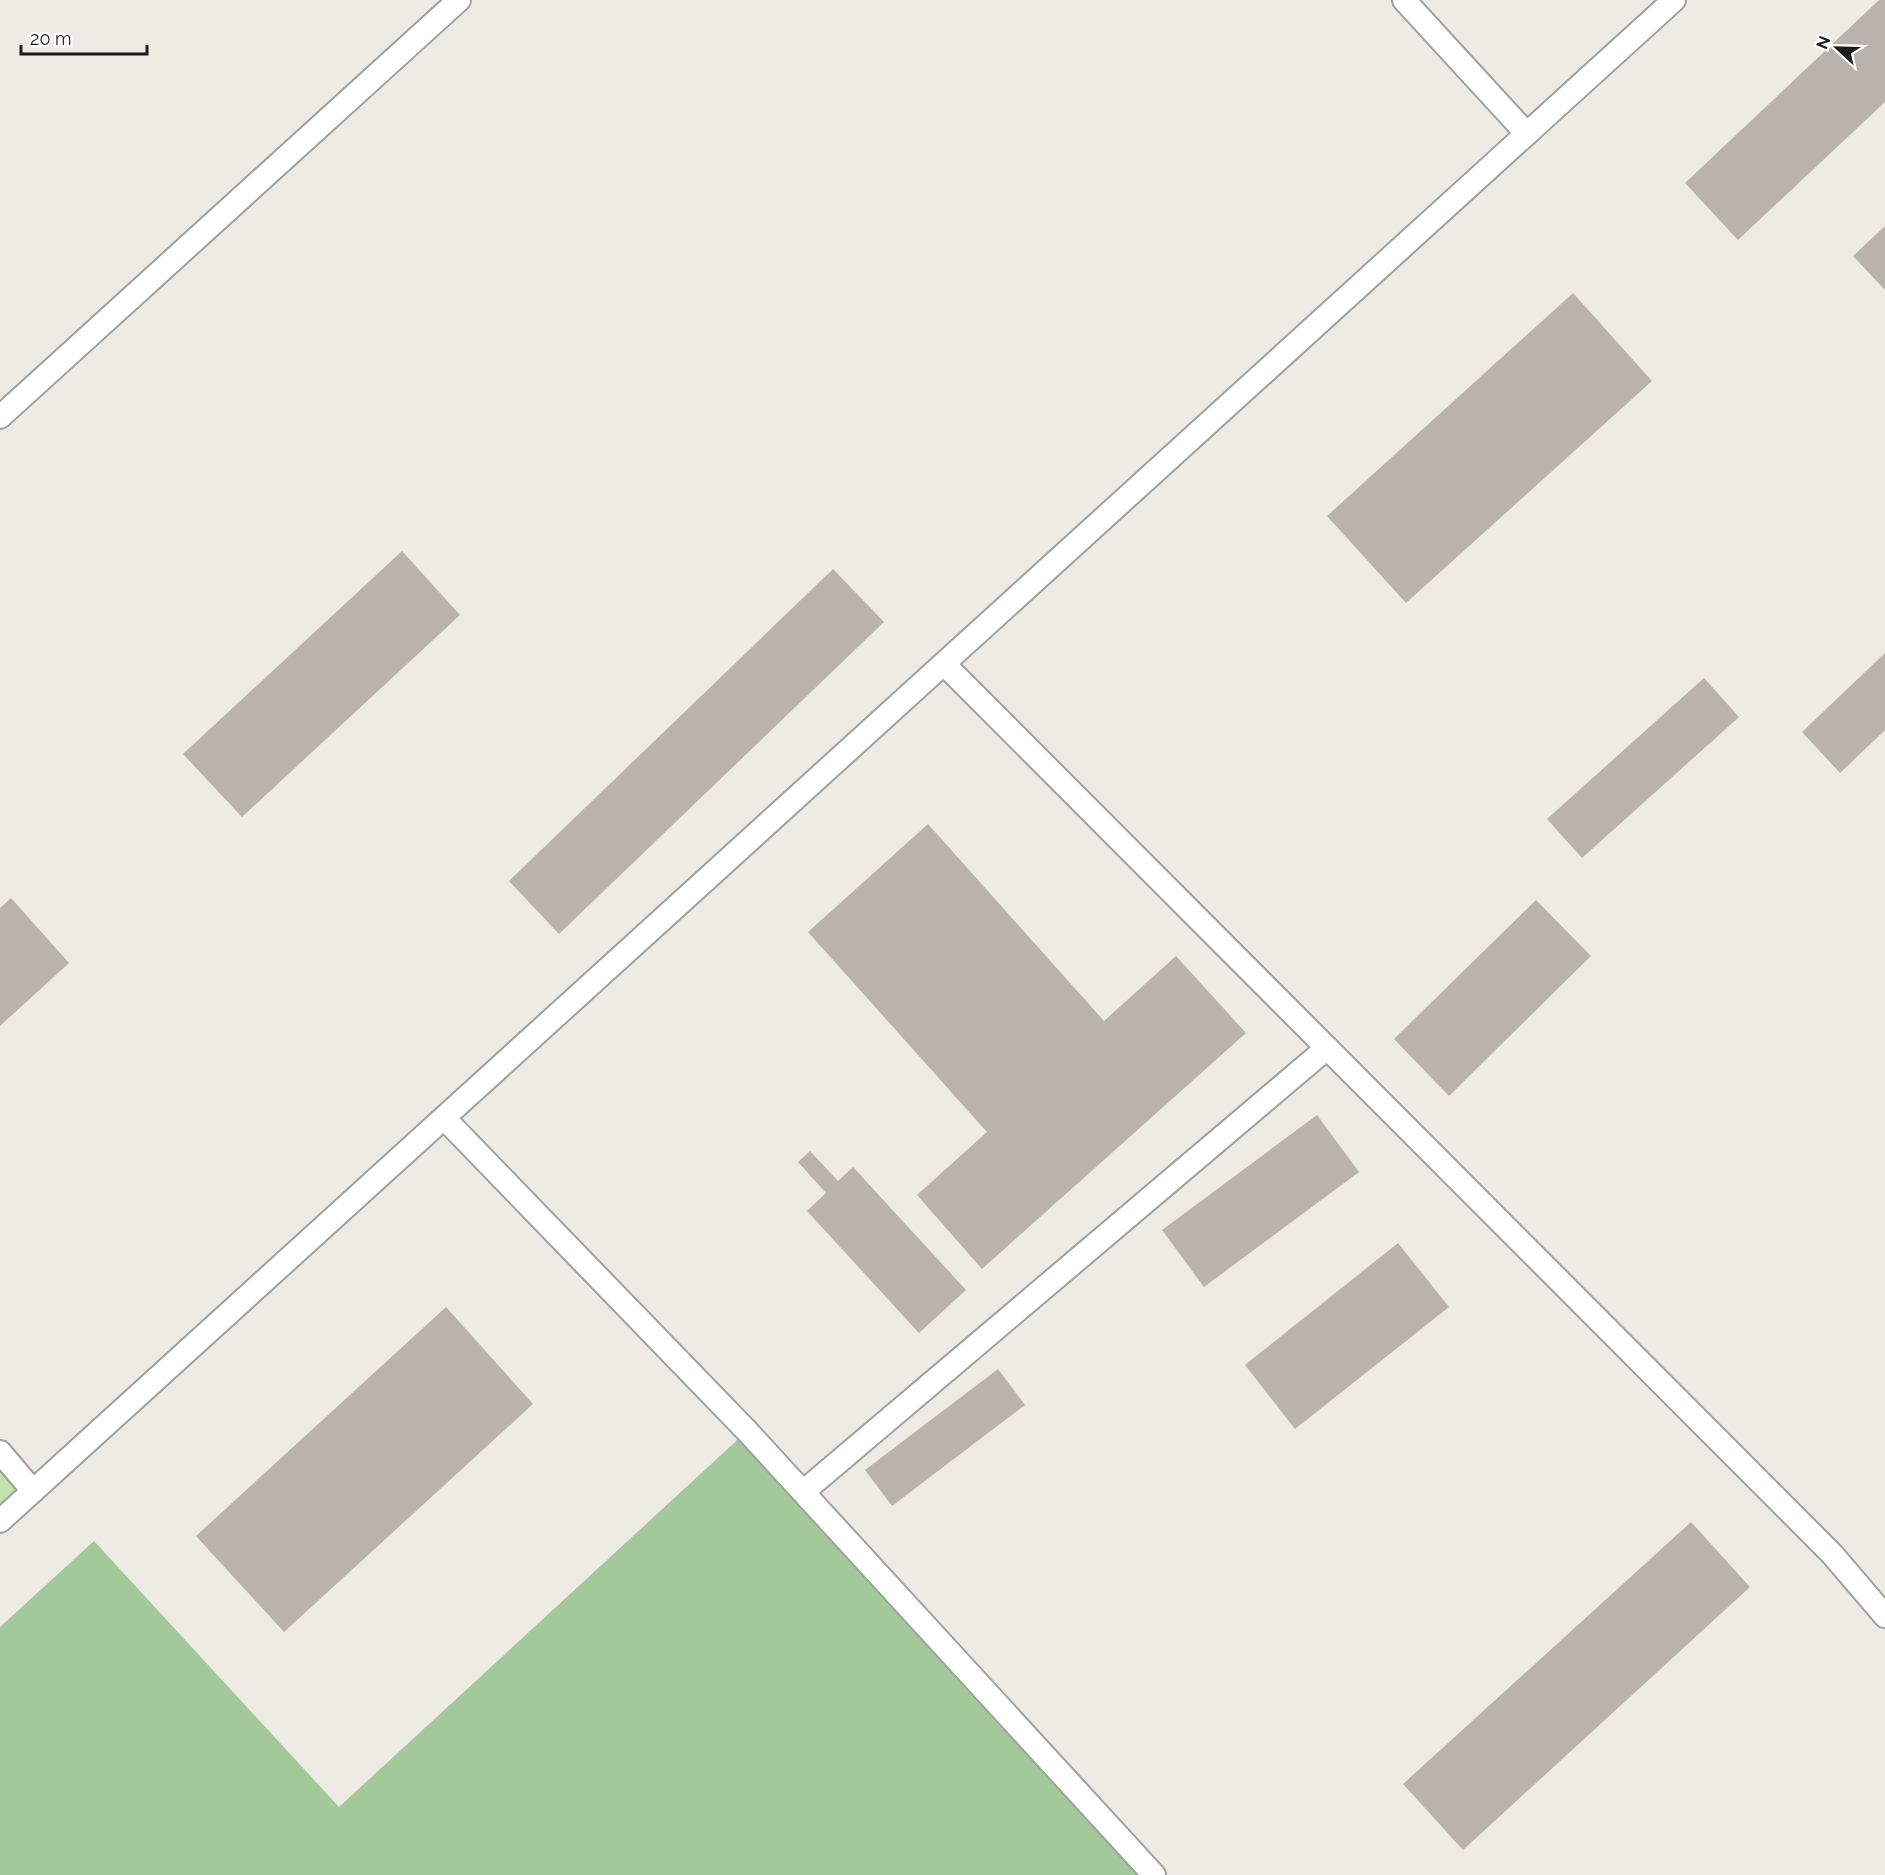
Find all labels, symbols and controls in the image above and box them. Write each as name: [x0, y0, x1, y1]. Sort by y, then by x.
scale bar: [21, 18, 147, 56]
north arrow: [1807, 18, 1867, 78]
text: 20 m: [30, 28, 72, 49]
text: N: [1812, 33, 1835, 52]

